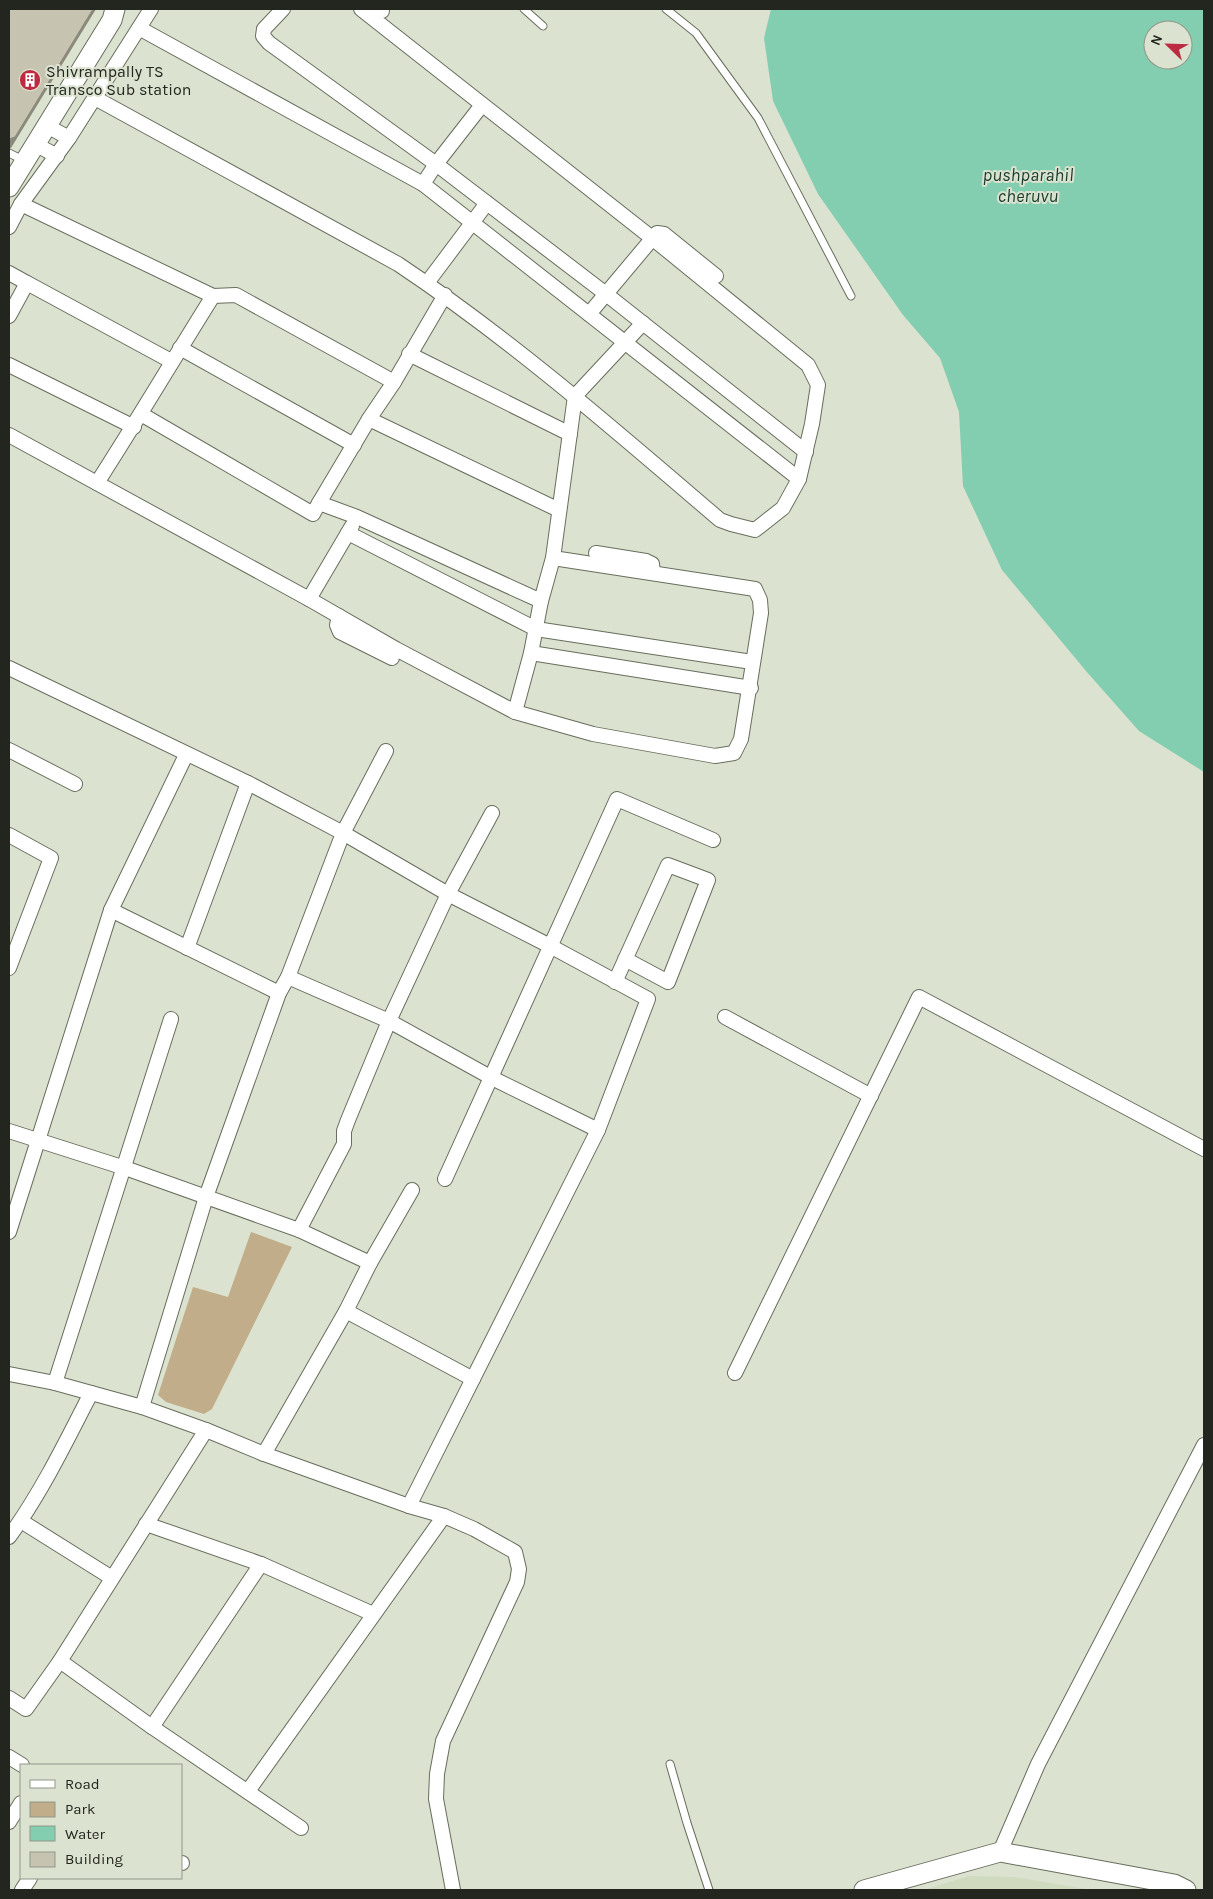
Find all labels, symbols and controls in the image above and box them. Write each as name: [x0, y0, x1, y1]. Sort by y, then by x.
north arrow: [1143, 20, 1193, 70]
text: N: [1147, 32, 1166, 48]
place label: Shivrampally TS Transco Sub station: [46, 62, 191, 99]
building icon: Shivrampally TS Transco Sub station: [18, 68, 42, 92]
water label: pushparahil cheruvu: [983, 164, 1074, 207]
legend: [20, 1764, 182, 1879]
text: Road: [65, 1775, 100, 1793]
text: Park: [65, 1800, 95, 1818]
text: Water: [65, 1825, 106, 1843]
text: Building: [65, 1850, 123, 1868]

